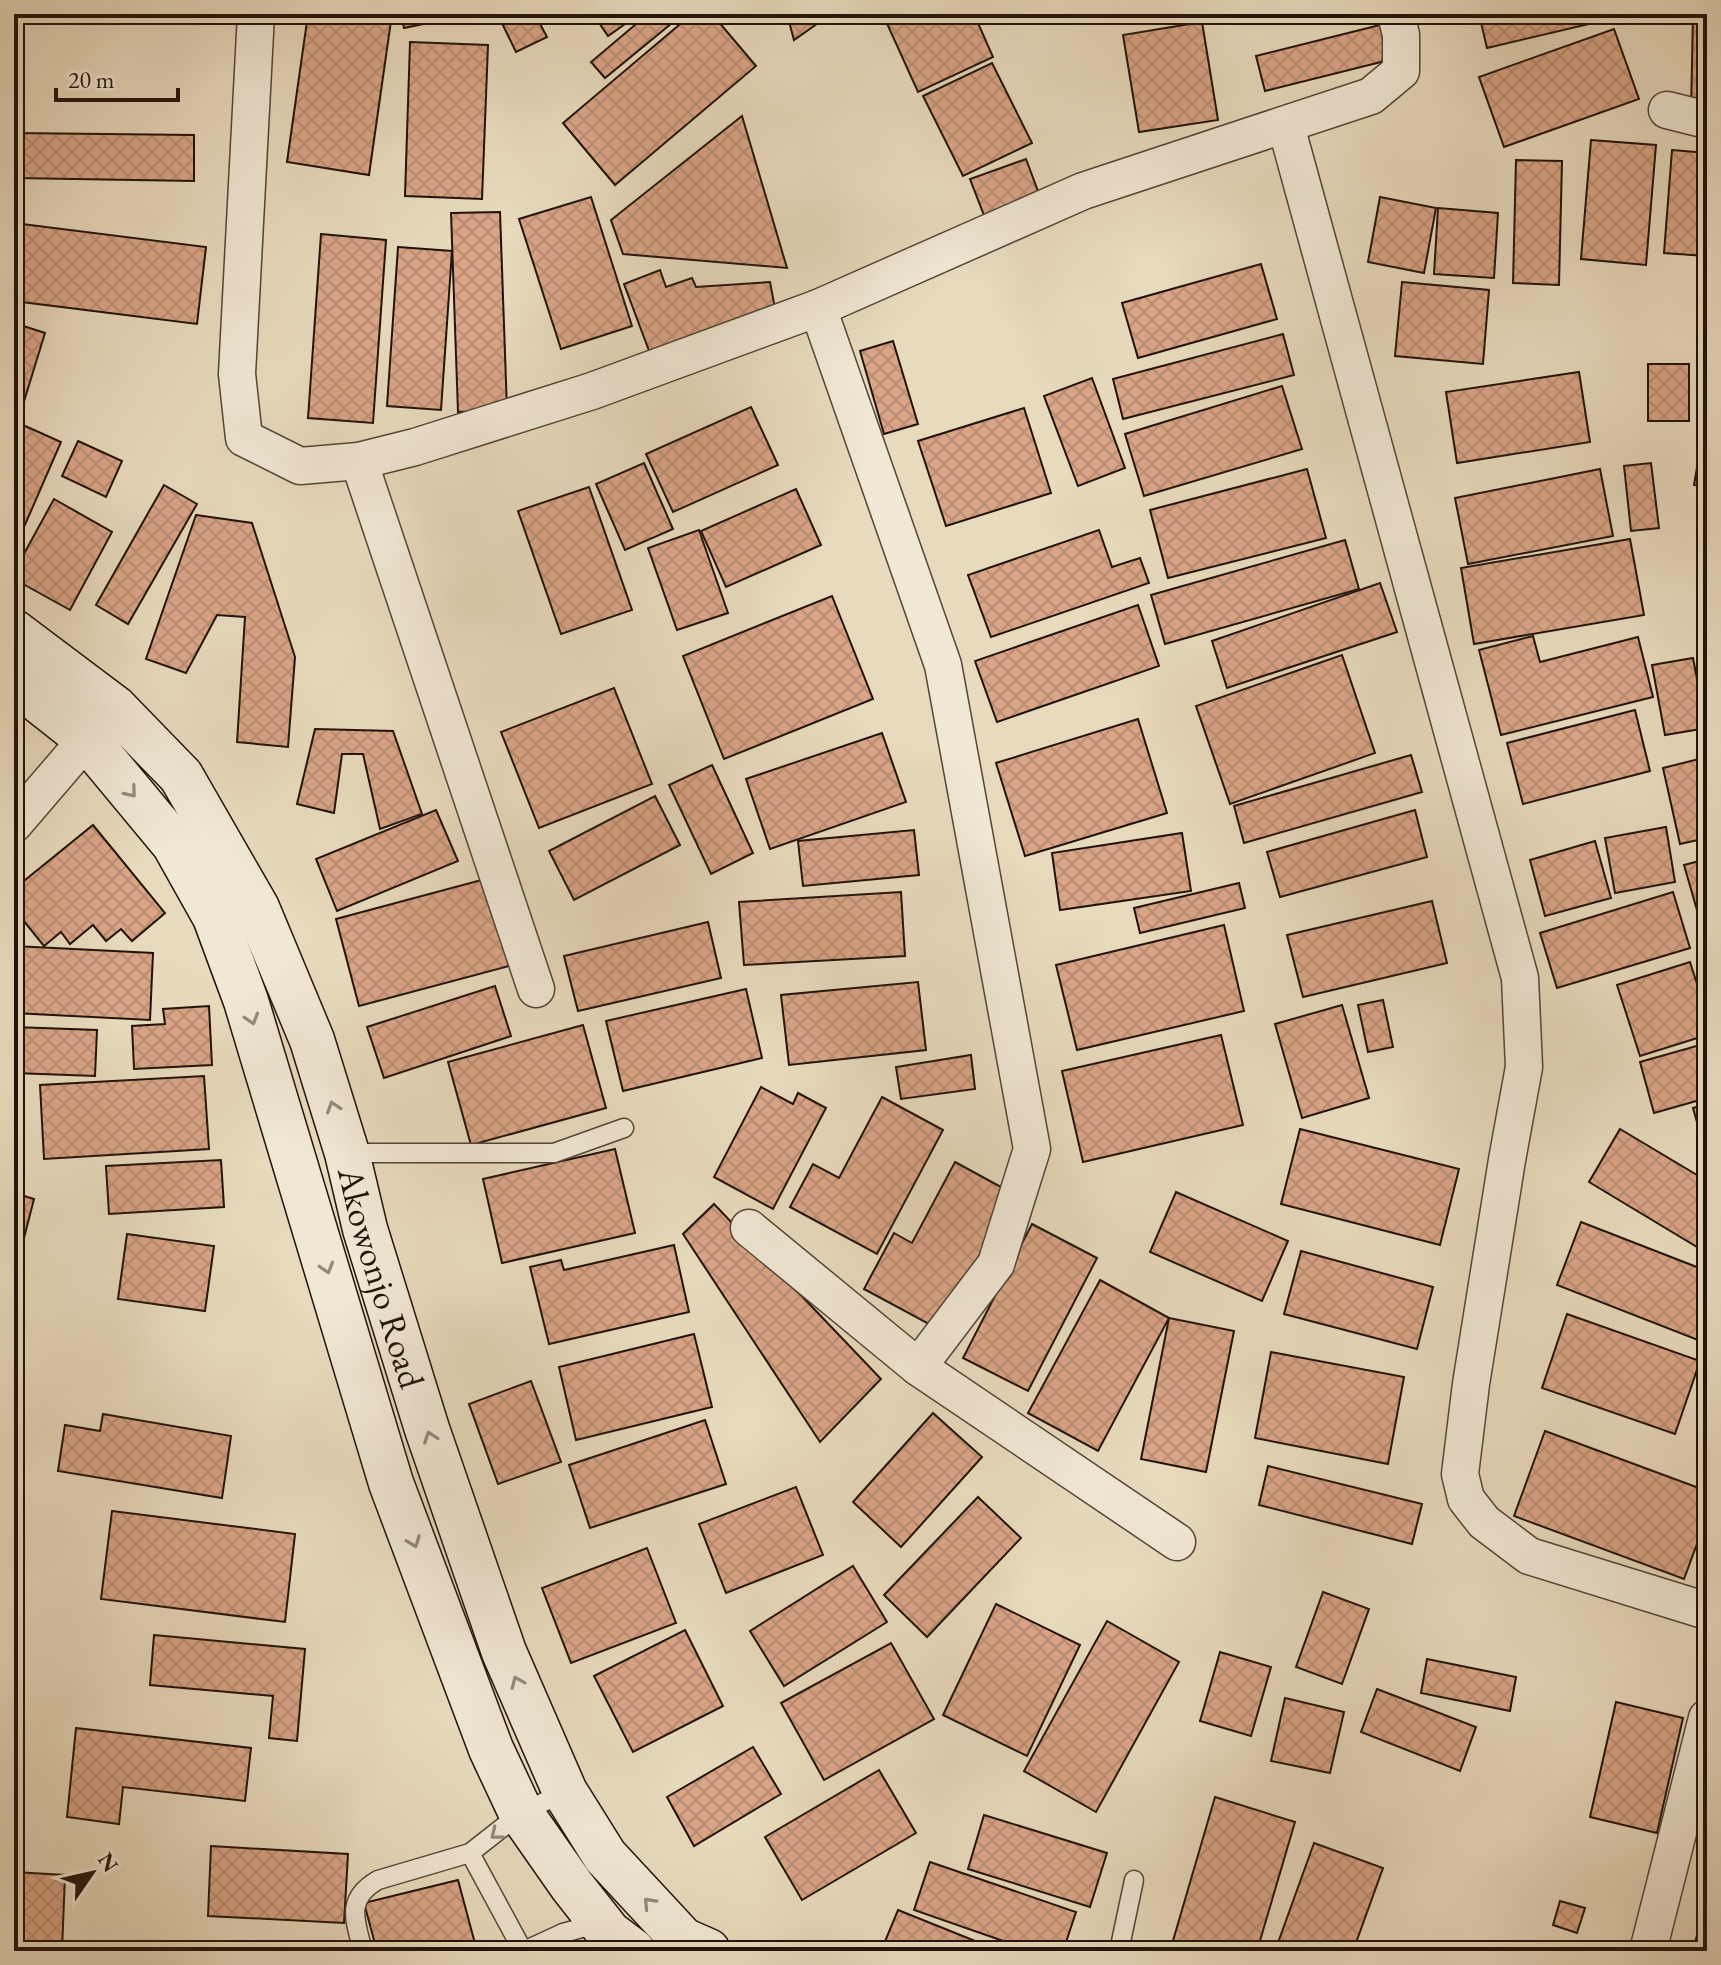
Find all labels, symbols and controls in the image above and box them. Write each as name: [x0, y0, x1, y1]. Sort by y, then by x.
scale bar: [56, 52, 178, 102]
text: 20 m: [68, 64, 115, 95]
one-way arrow: [121, 782, 136, 797]
one-way arrow: [243, 1012, 259, 1025]
one-way arrow: [326, 1101, 342, 1115]
street label: Akowonjo Road: [327, 1161, 437, 1395]
one-way arrow: [318, 1260, 334, 1274]
one-way arrow: [423, 1431, 439, 1445]
one-way arrow: [404, 1534, 421, 1548]
one-way arrow: [511, 1676, 527, 1690]
one-way arrow: [490, 1824, 505, 1838]
north arrow: [52, 1833, 132, 1913]
text: N: [91, 1847, 125, 1878]
one-way arrow: [643, 1898, 658, 1912]

